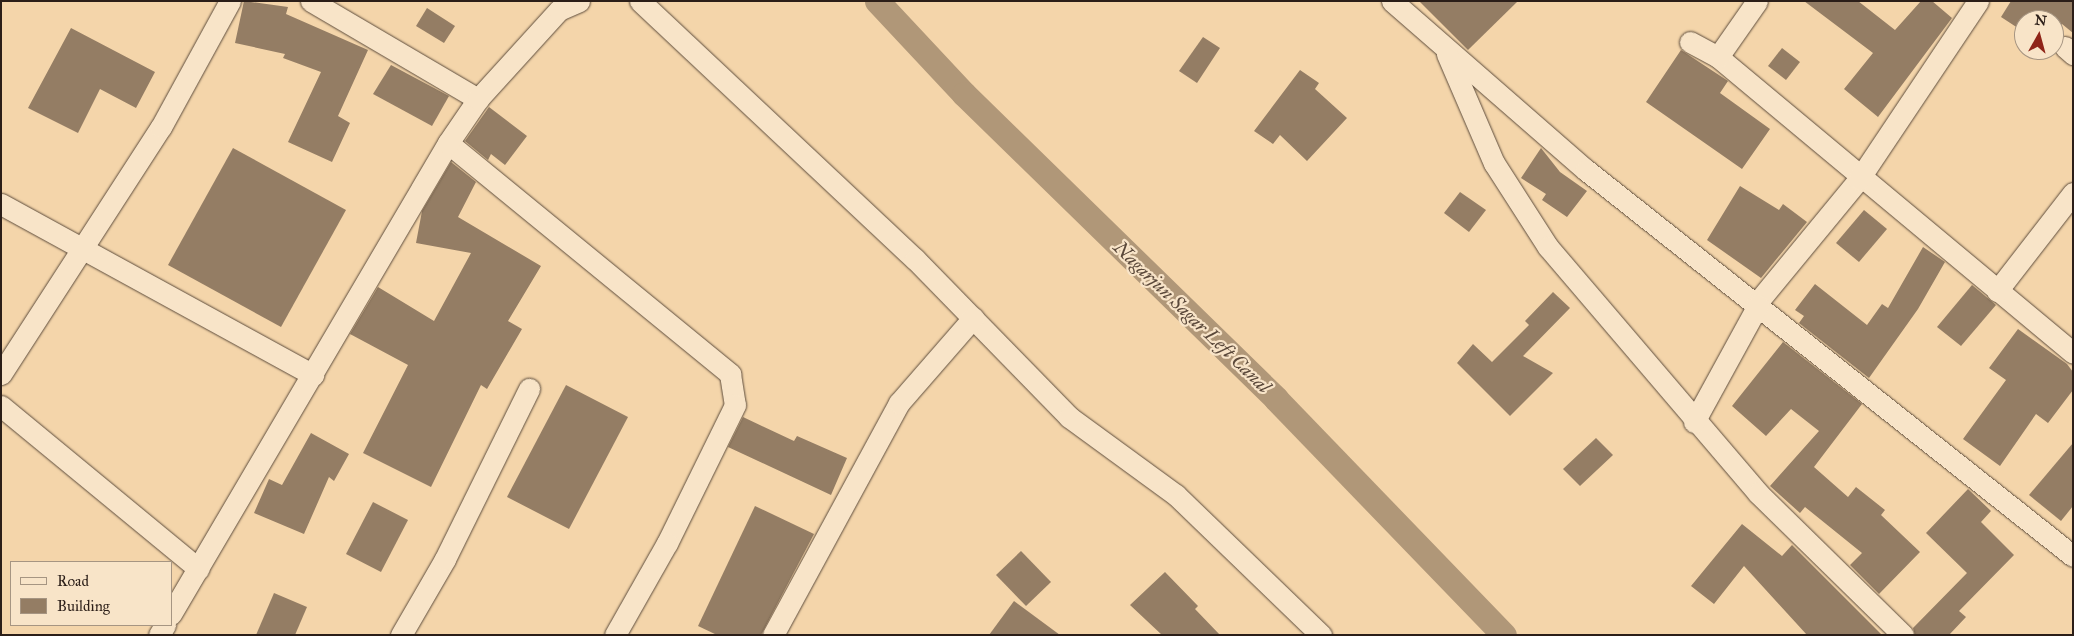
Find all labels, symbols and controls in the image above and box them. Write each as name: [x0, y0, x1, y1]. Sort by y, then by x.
north arrow: [2014, 10, 2064, 60]
text: N: [2034, 11, 2048, 30]
water label: Nagarjun Sagar Left Canal: [1109, 236, 1275, 398]
legend: [10, 561, 172, 626]
text: Road: [57, 572, 89, 590]
text: Building: [57, 597, 110, 615]

